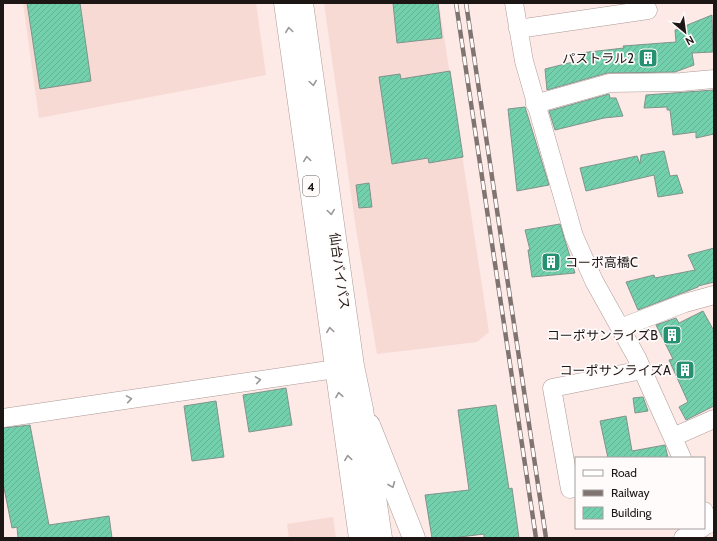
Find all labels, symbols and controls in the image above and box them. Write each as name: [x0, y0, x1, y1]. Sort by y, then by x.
north arrow: [665, 12, 705, 52]
one-way arrow: [285, 27, 294, 33]
text: N: [683, 33, 697, 49]
building icon: パストラル2: [637, 47, 659, 69]
place label: パストラル2: [562, 50, 634, 66]
one-way arrow: [308, 80, 317, 86]
one-way arrow: [303, 156, 312, 162]
road number: 4: [303, 176, 319, 196]
one-way arrow: [326, 209, 335, 215]
street label: 仙台バイパス: [327, 231, 353, 311]
building icon: コーポ高橋C: [540, 251, 562, 273]
place label: コーポ高橋C: [565, 254, 638, 270]
building icon: コーポサンライズB: [661, 324, 683, 346]
one-way arrow: [326, 327, 335, 333]
place label: コーポサンライズB: [547, 327, 658, 343]
building icon: コーポサンライズA: [674, 359, 696, 381]
place label: コーポサンライズA: [559, 362, 671, 378]
one-way arrow: [255, 376, 261, 385]
one-way arrow: [335, 392, 344, 398]
one-way arrow: [126, 395, 132, 404]
one-way arrow: [344, 455, 353, 461]
legend: [575, 457, 705, 529]
text: Road: [611, 465, 637, 480]
one-way arrow: [387, 480, 395, 488]
text: Railway: [611, 485, 649, 500]
text: Building: [611, 505, 653, 520]

